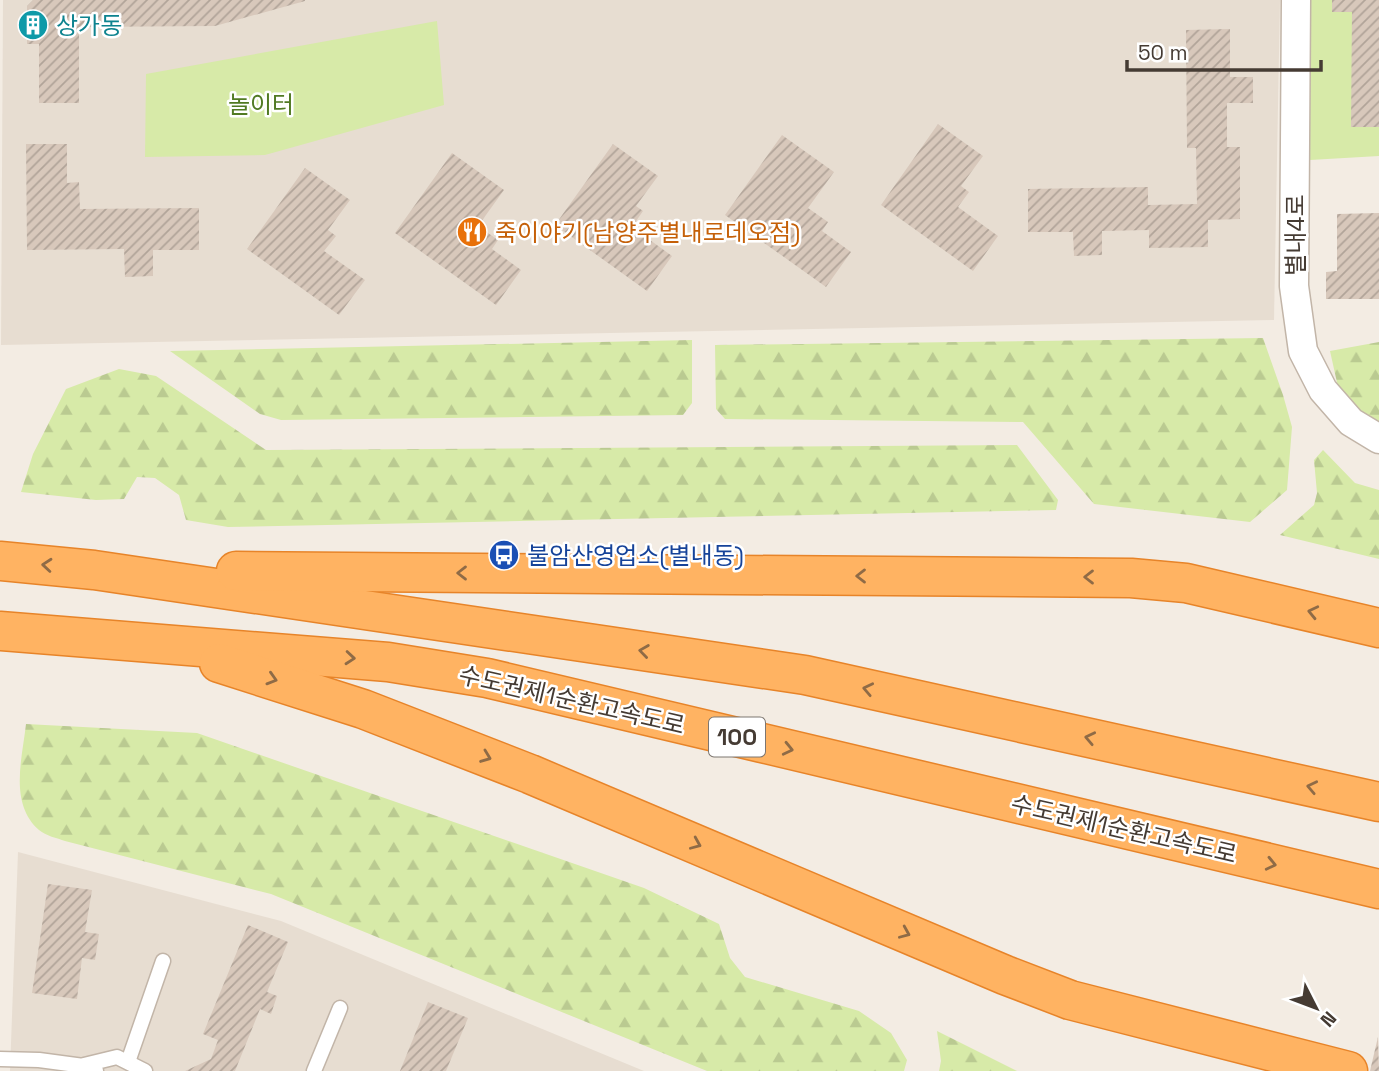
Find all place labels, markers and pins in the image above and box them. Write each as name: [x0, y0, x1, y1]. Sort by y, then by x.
building icon: 상가동: [16, 8, 50, 42]
place label: 상가동: [56, 10, 122, 41]
restaurant icon: 죽이야기(남양주별내로데오점): [455, 215, 489, 249]
place label: 죽이야기(남양주별내로데오점): [495, 217, 800, 248]
bus stop icon: 불암산영업소(별내동): [487, 538, 521, 572]
place label: 불암산영업소(별내동): [527, 540, 744, 571]

